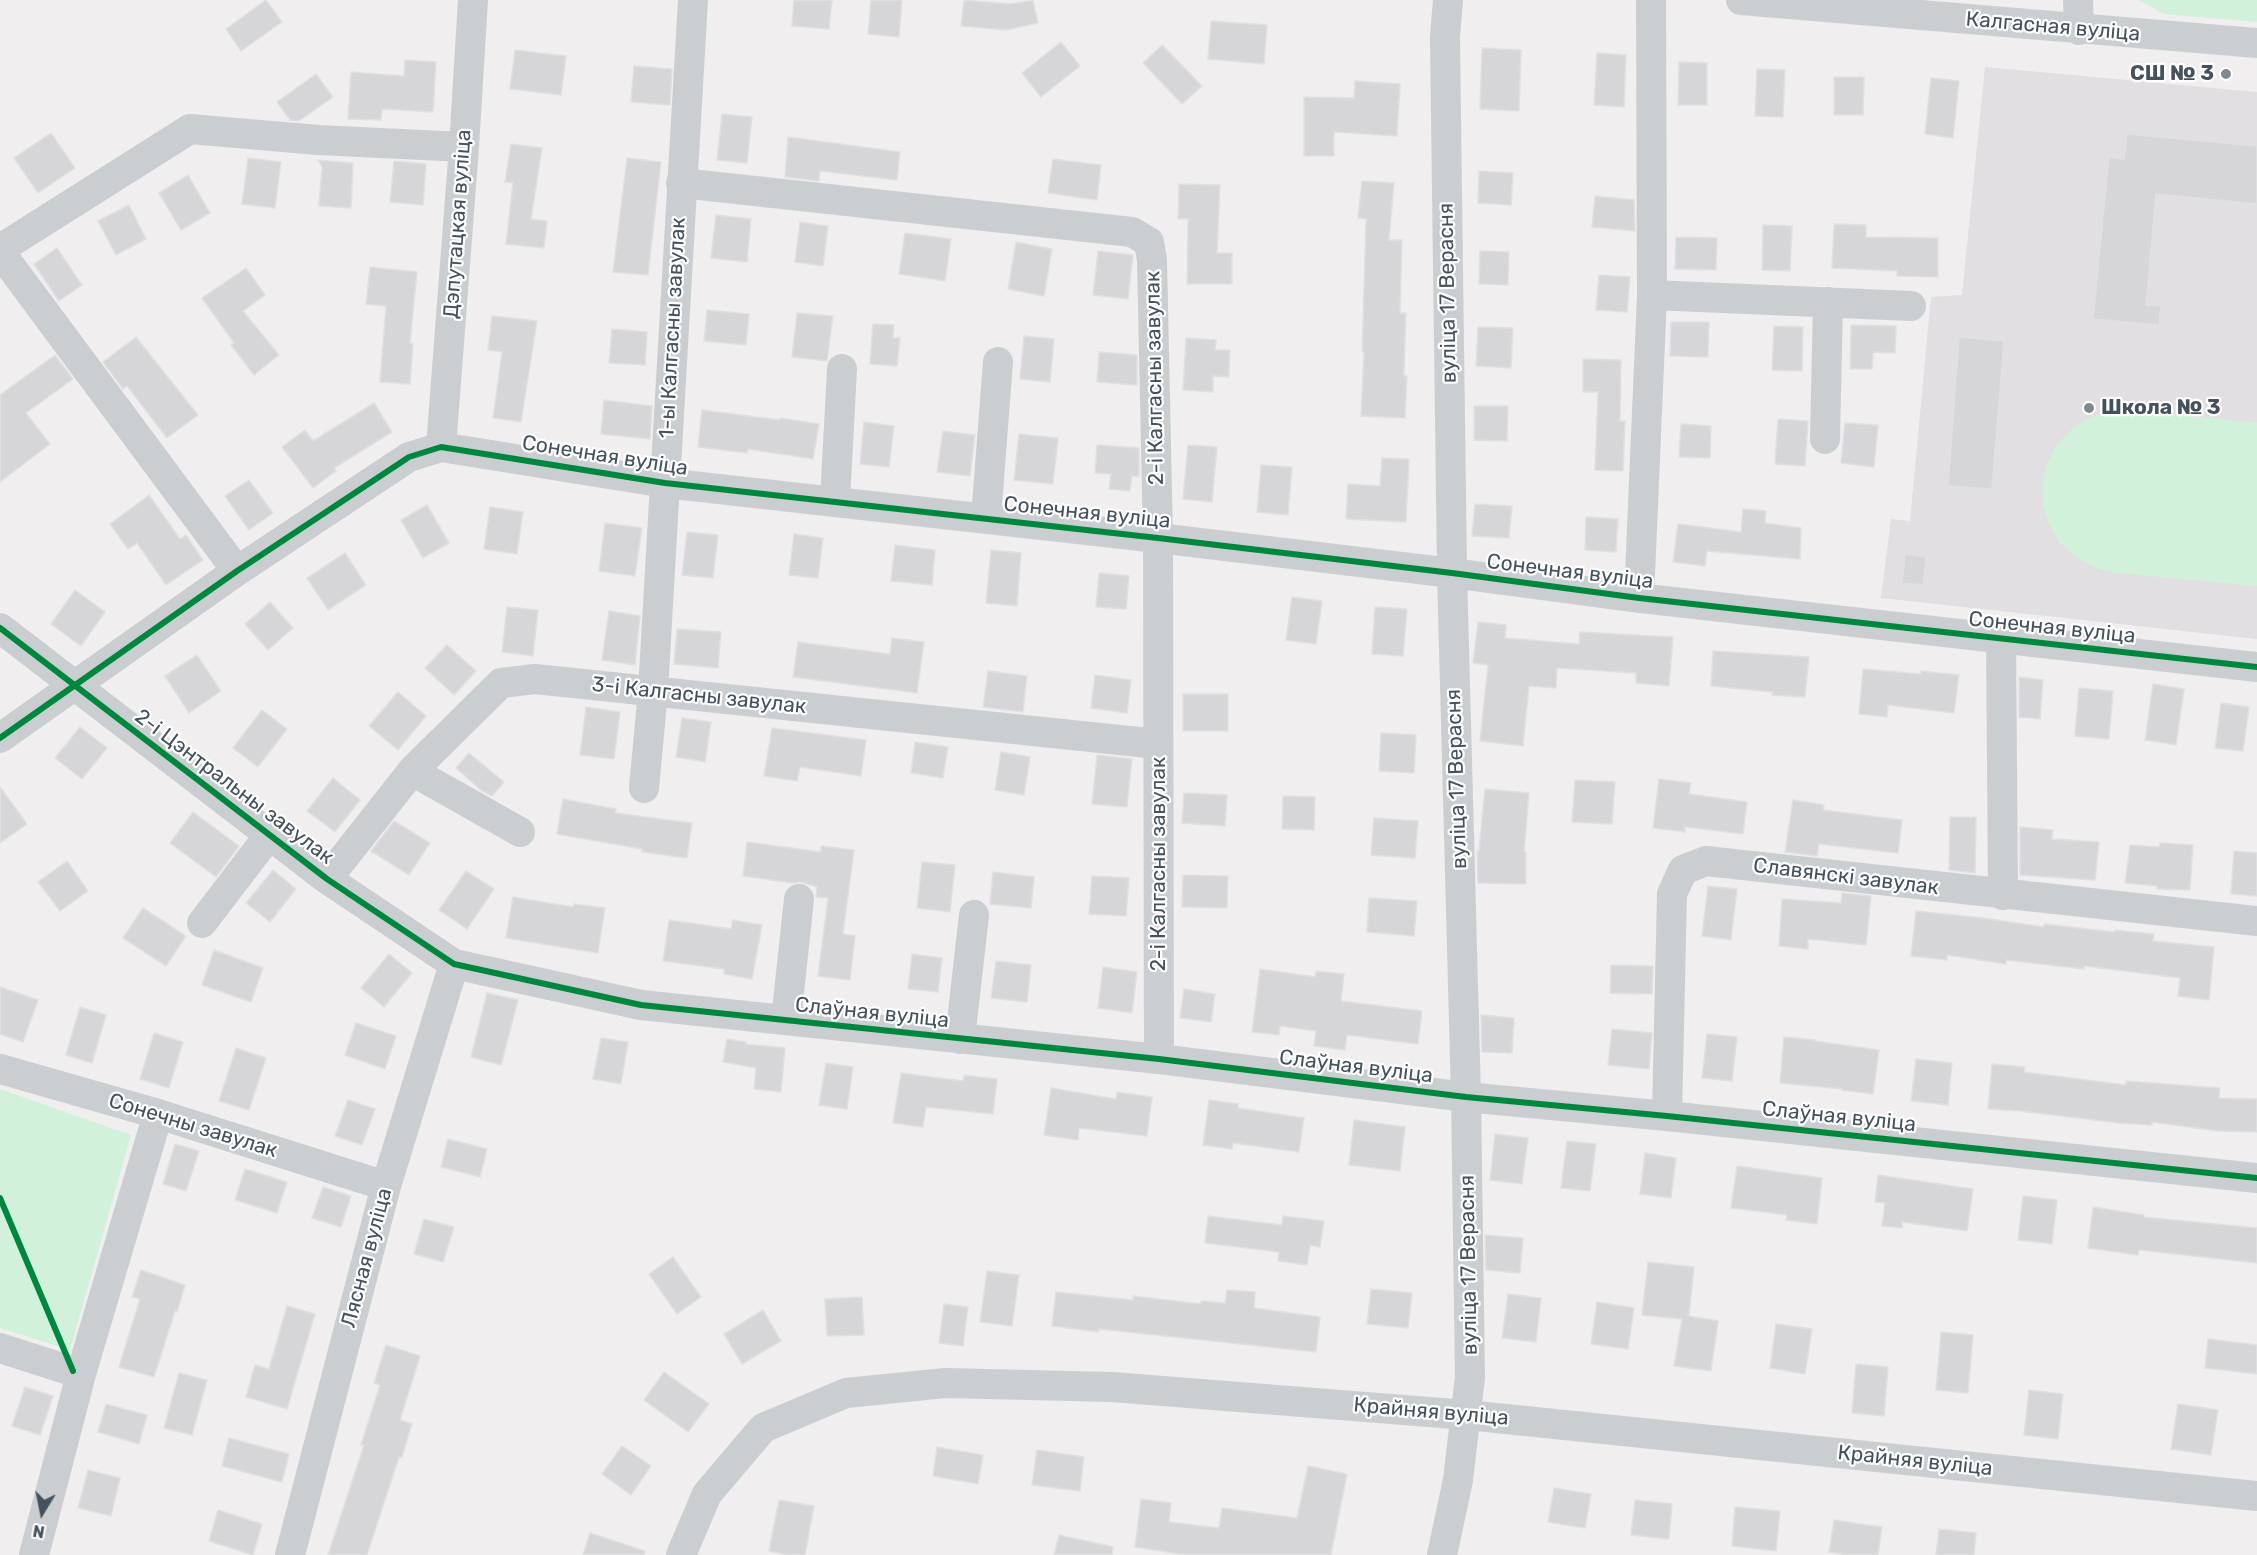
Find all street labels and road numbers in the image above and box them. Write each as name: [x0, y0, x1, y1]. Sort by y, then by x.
street label: Калгасная вуліца: [1965, 7, 2141, 47]
street label: Дэпутацкая вуліца: [439, 129, 477, 319]
street label: вуліца 17 Верасня: [1434, 203, 1462, 383]
street label: 1-ы Калгасны завулак: [655, 217, 691, 439]
street label: 2-і Калгасны завулак: [1141, 271, 1169, 485]
street label: Сонечная вуліца: [520, 430, 690, 482]
street label: Сонечная вуліца: [1002, 492, 1172, 534]
street label: Сонечная вуліца: [1485, 549, 1655, 595]
street label: Сонечная вуліца: [1967, 607, 2137, 649]
street label: 3-і Калгасны завулак: [591, 672, 807, 720]
street label: вуліца 17 Верасня: [1441, 688, 1473, 870]
street label: 2-і Цэнтральны завулак: [130, 704, 338, 870]
street label: 2-і Калгасны завулак: [1146, 757, 1172, 971]
street label: Славянскі завулак: [1752, 853, 1940, 901]
street label: Слаўная вуліца: [794, 992, 950, 1034]
street label: Слаўная вуліца: [1278, 1045, 1434, 1089]
street label: Сонечны завулак: [106, 1088, 280, 1164]
street label: Слаўная вуліца: [1761, 1096, 1917, 1138]
street label: вуліца 17 Верасня: [1455, 1175, 1483, 1355]
street label: Лясная вуліца: [336, 1186, 398, 1330]
street label: Крайняя вуліца: [1352, 1393, 1510, 1431]
street label: Крайняя вуліца: [1836, 1440, 1994, 1482]

